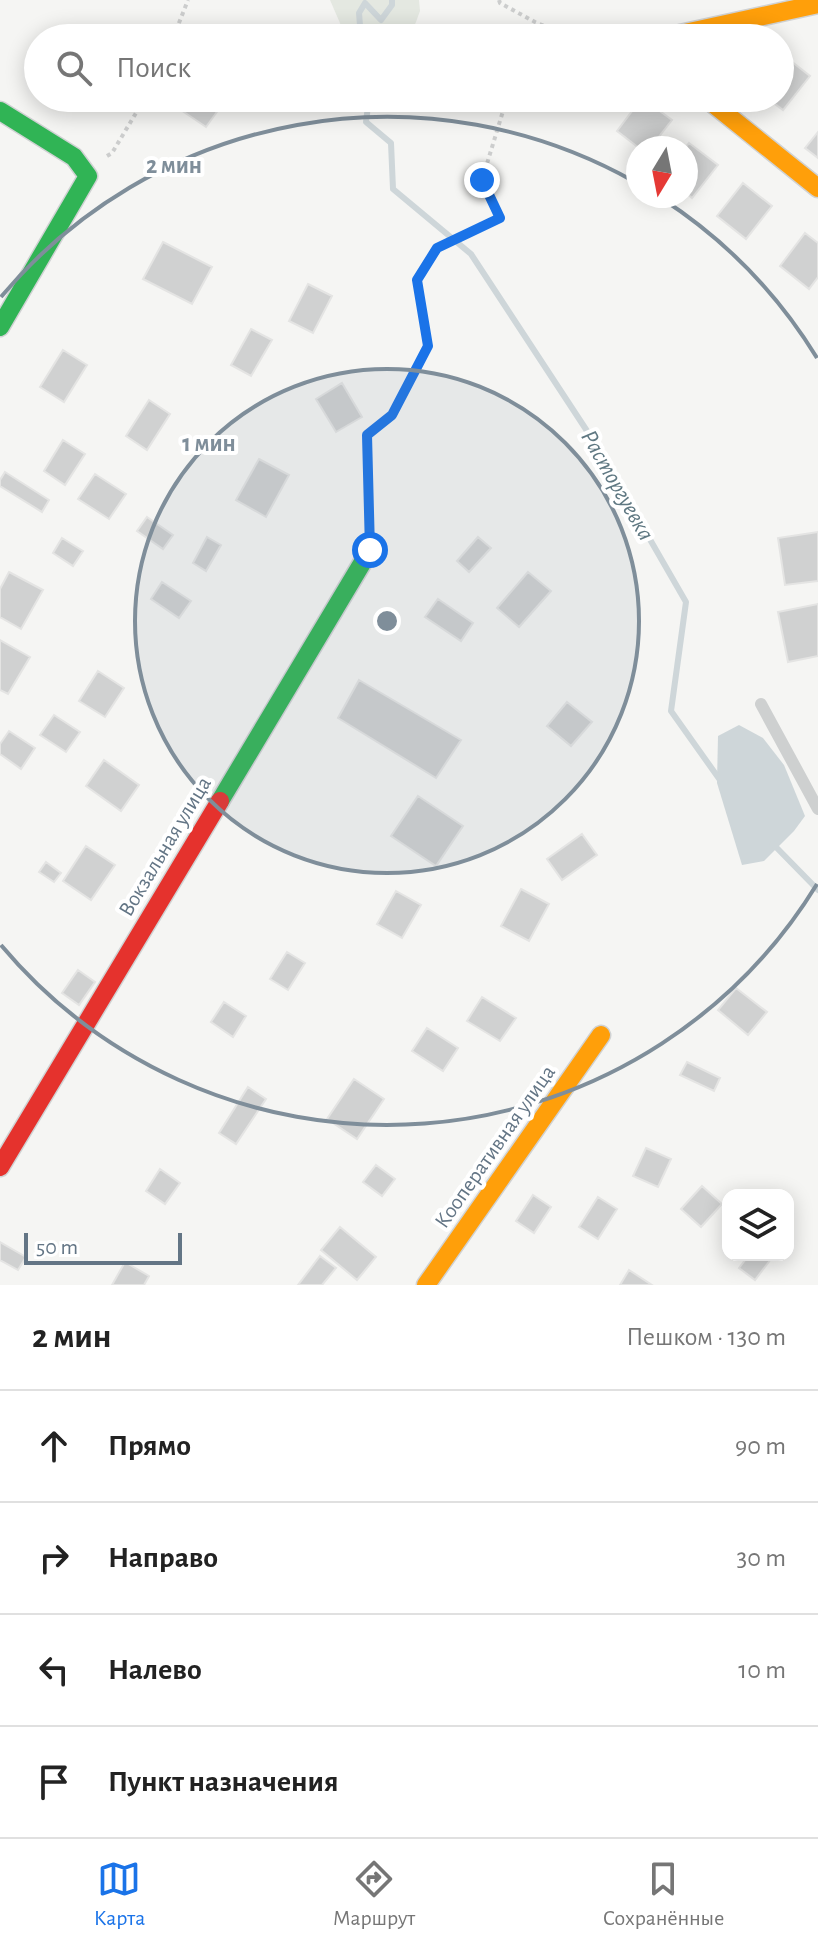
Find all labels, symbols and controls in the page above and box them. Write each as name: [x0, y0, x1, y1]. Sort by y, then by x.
search box: [24, 24, 794, 112]
icon: search: [52, 46, 96, 90]
text: Поиск: [116, 53, 191, 83]
north arrow: [626, 136, 698, 208]
text: 2 мин: [146, 154, 202, 178]
route end: [464, 162, 500, 198]
water label: Расторгуевка: [576, 426, 658, 545]
text: 1 мин: [182, 432, 236, 456]
route start: [352, 532, 388, 568]
centre of rings: [373, 607, 401, 635]
street label: Вокзальная улица: [115, 773, 215, 920]
street label: Кооперативная улица: [430, 1061, 559, 1232]
map controls: [722, 1189, 794, 1261]
button: layers: [722, 1189, 794, 1261]
scale bar: [24, 1229, 182, 1265]
text: 50 m: [36, 1236, 78, 1258]
text: 2 мин: [32, 1320, 112, 1354]
text: Пешком · 130 m: [626, 1324, 786, 1350]
icon: ahead: [32, 1424, 76, 1468]
text: Прямо: [108, 1431, 191, 1461]
text: 90 m: [735, 1433, 786, 1459]
icon: right: [32, 1536, 76, 1580]
text: Направо: [108, 1543, 218, 1573]
text: 30 m: [736, 1545, 786, 1571]
icon: left: [32, 1648, 76, 1692]
text: Налево: [108, 1655, 202, 1685]
text: 10 m: [738, 1657, 786, 1683]
icon: arrive: [32, 1760, 76, 1804]
text: Пункт назначения: [108, 1767, 339, 1797]
tab: Карта: [94, 1857, 145, 1931]
tab: Маршрут: [333, 1857, 415, 1931]
tab: Сохранённые: [603, 1857, 724, 1931]

